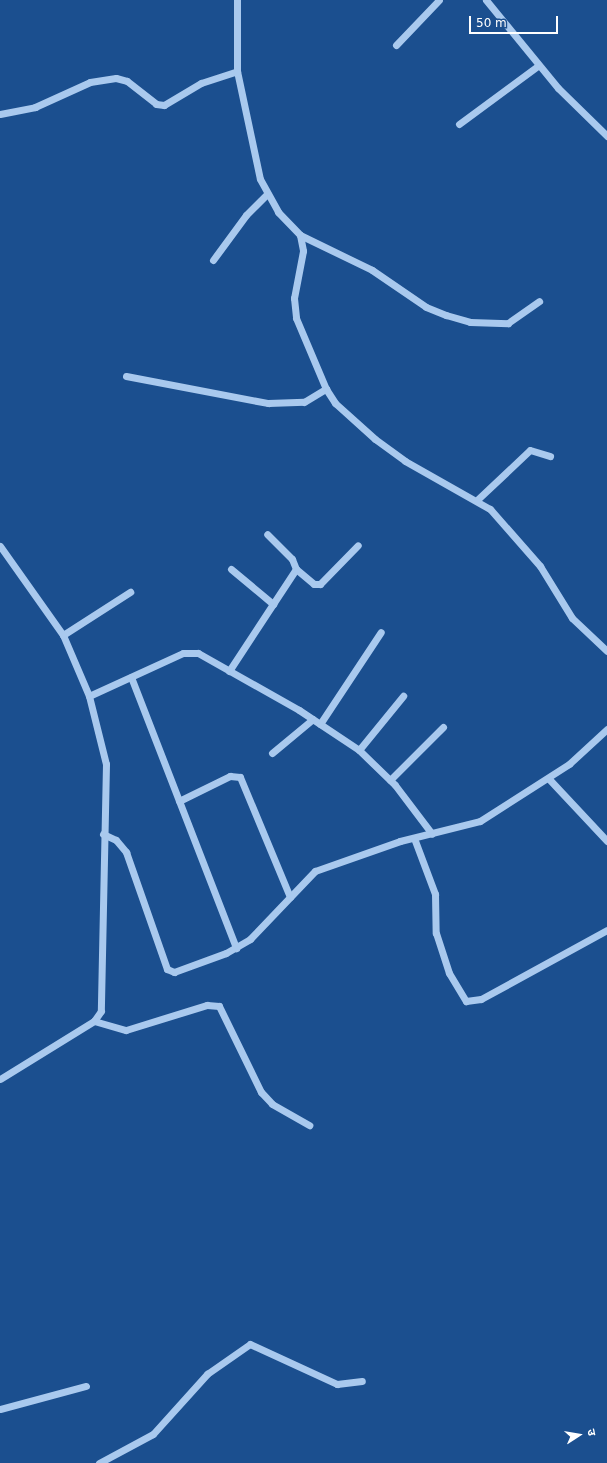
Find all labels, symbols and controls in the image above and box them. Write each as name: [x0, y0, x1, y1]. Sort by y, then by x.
scale bar: [471, 8, 560, 34]
text: 50 m: [476, 16, 507, 30]
north arrow: [559, 1415, 599, 1455]
text: उ: [584, 1428, 598, 1437]

